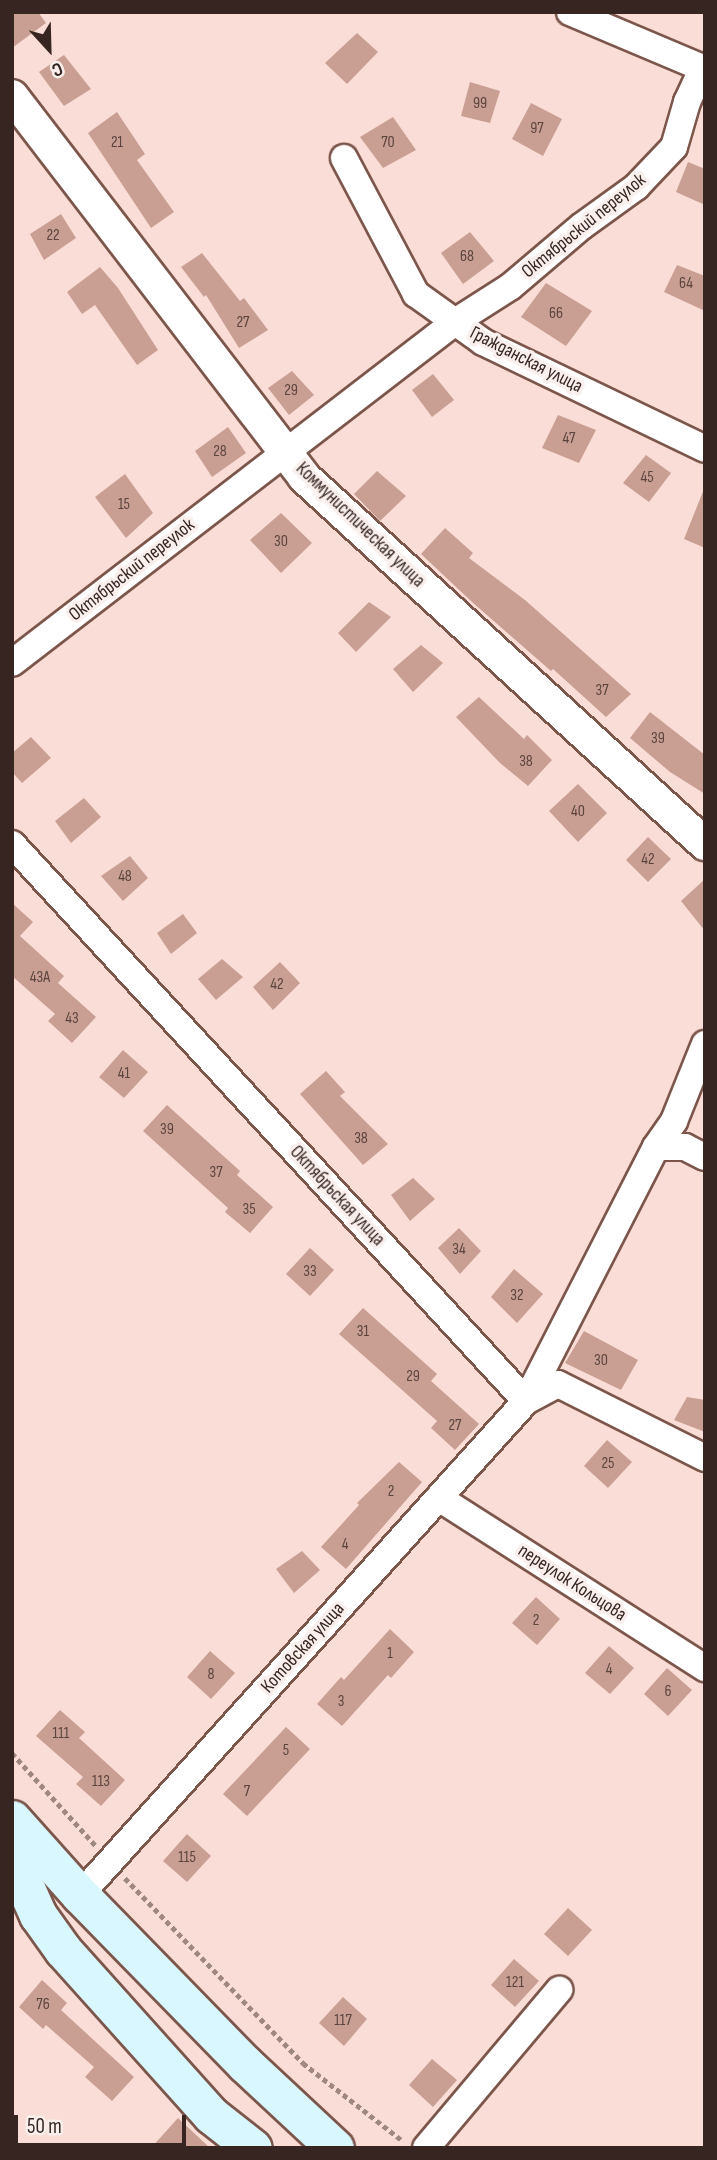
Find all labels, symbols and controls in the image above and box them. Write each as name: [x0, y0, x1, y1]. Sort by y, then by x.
north arrow: [14, 14, 84, 84]
text: С: [48, 56, 66, 81]
house number: 99: [473, 94, 487, 114]
house number: 97: [530, 119, 544, 139]
house number: 21: [111, 133, 123, 153]
house number: 70: [381, 133, 395, 153]
street label: Октябрьский переулок: [517, 169, 651, 283]
house number: 22: [46, 226, 60, 246]
house number: 68: [460, 247, 474, 267]
house number: 64: [679, 274, 693, 294]
house number: 66: [549, 304, 563, 324]
house number: 27: [236, 313, 250, 333]
street label: Гражданская улица: [466, 322, 586, 398]
house number: 29: [284, 381, 298, 401]
house number: 47: [563, 429, 575, 449]
house number: 28: [213, 442, 227, 462]
street label: Коммунистическая улица: [291, 458, 429, 592]
house number: 45: [640, 468, 654, 488]
house number: 15: [118, 495, 130, 515]
street label: Октябрьский переулок: [65, 514, 199, 626]
house number: 30: [274, 532, 288, 552]
house number: 37: [595, 681, 609, 701]
house number: 39: [651, 729, 665, 749]
house number: 38: [519, 752, 533, 772]
house number: 40: [571, 802, 585, 822]
house number: 42: [641, 850, 655, 870]
house number: 48: [118, 867, 132, 887]
house number: 43А: [30, 968, 50, 988]
house number: 42: [270, 975, 284, 995]
house number: 43: [65, 1009, 79, 1029]
house number: 41: [118, 1064, 130, 1084]
house number: 39: [160, 1120, 174, 1140]
house number: 38: [354, 1129, 368, 1149]
street label: Октябрьская улица: [285, 1141, 389, 1251]
house number: 37: [209, 1163, 223, 1183]
house number: 35: [242, 1200, 256, 1220]
house number: 34: [452, 1240, 466, 1260]
house number: 33: [303, 1262, 317, 1282]
house number: 32: [510, 1286, 524, 1306]
house number: 31: [357, 1322, 369, 1342]
house number: 30: [594, 1351, 608, 1371]
house number: 29: [406, 1367, 420, 1387]
house number: 27: [448, 1416, 462, 1436]
house number: 25: [601, 1454, 615, 1474]
house number: 2: [388, 1482, 394, 1502]
house number: 4: [342, 1535, 348, 1555]
street label: переулок Кольцова: [514, 1540, 630, 1626]
street label: Котовская улица: [256, 1598, 350, 1698]
house number: 2: [533, 1611, 539, 1631]
house number: 1: [387, 1644, 393, 1664]
house number: 4: [606, 1660, 612, 1680]
house number: 8: [207, 1665, 215, 1685]
house number: 6: [664, 1682, 672, 1702]
house number: 3: [338, 1692, 344, 1712]
house number: 111: [53, 1724, 69, 1744]
house number: 5: [283, 1741, 289, 1761]
house number: 113: [92, 1772, 110, 1792]
house number: 7: [244, 1782, 250, 1802]
house number: 115: [178, 1848, 196, 1868]
house number: 121: [506, 1973, 524, 1993]
house number: 76: [36, 1995, 50, 2015]
house number: 117: [334, 2011, 352, 2031]
scale bar: [18, 2100, 189, 2144]
text: 50 m: [27, 2114, 62, 2139]

